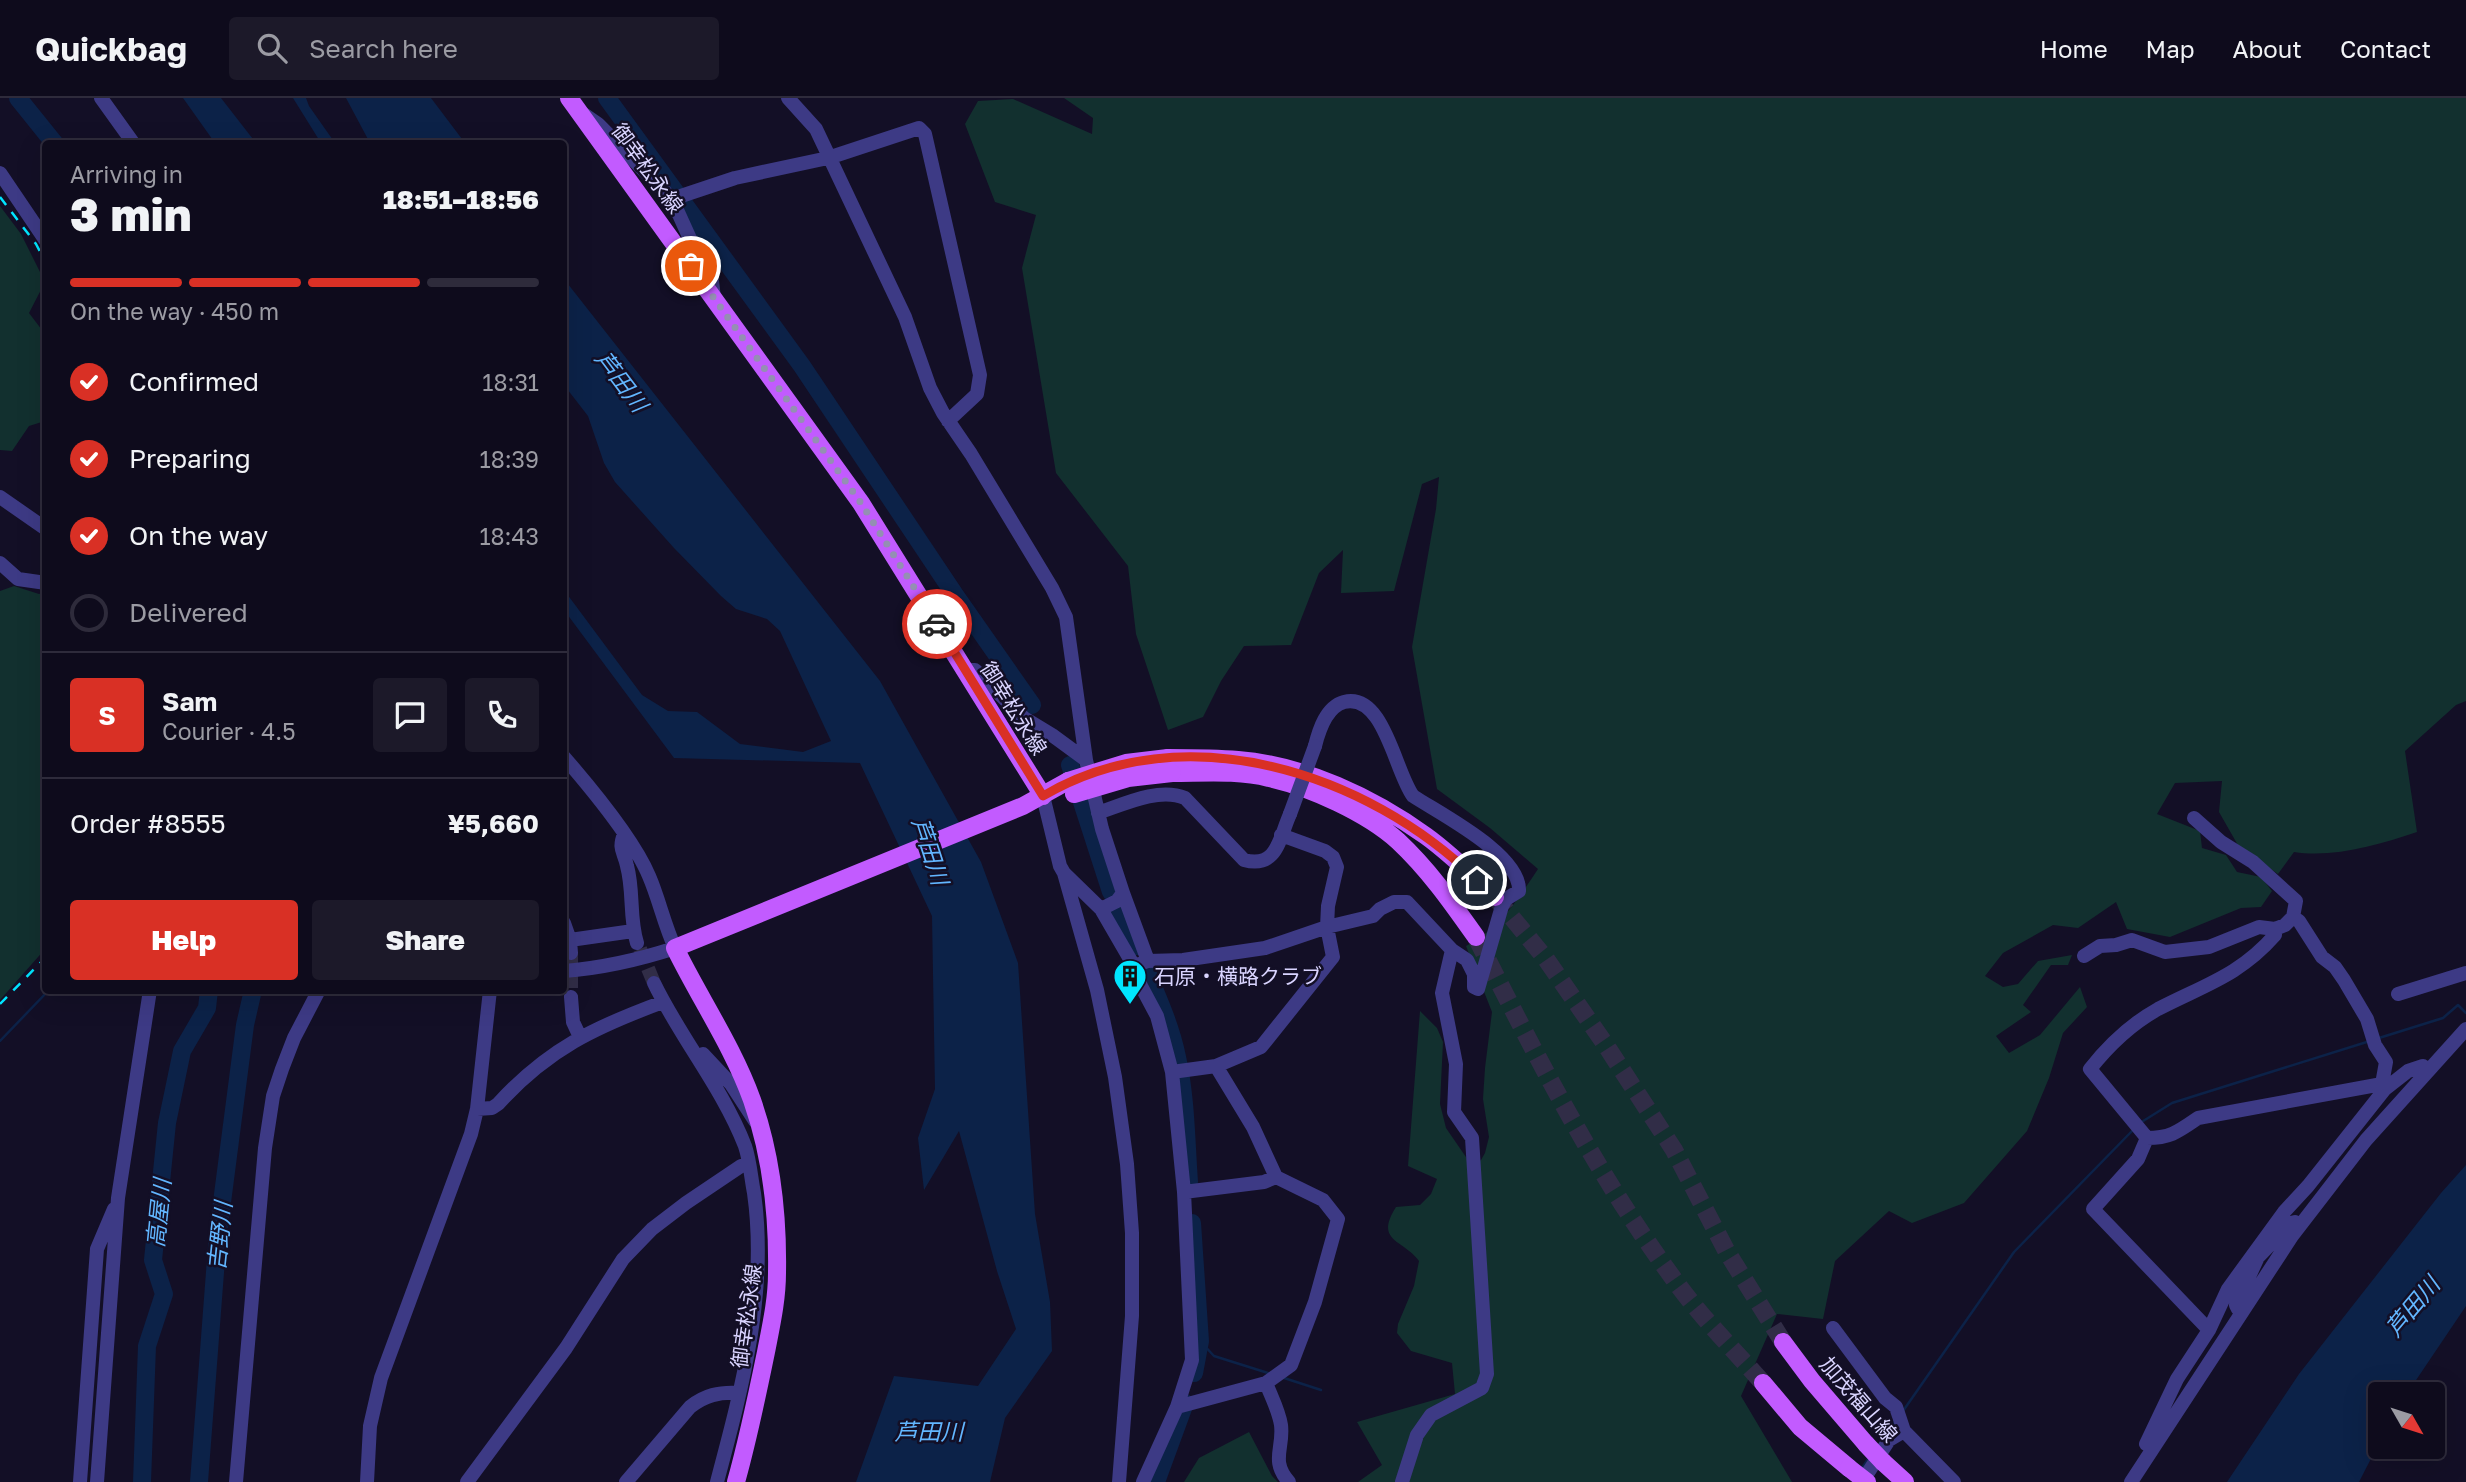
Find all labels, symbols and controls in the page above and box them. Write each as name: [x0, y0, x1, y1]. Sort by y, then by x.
search box: [229, 17, 719, 80]
text: Quickbag: [35, 29, 187, 68]
icon: search: [253, 29, 291, 67]
text: Search here: [309, 33, 458, 64]
text: Home: [2040, 34, 2108, 63]
text: Map: [2146, 34, 2195, 63]
text: About: [2233, 34, 2302, 63]
text: Contact: [2340, 34, 2431, 63]
street label: 御幸松永線: [607, 118, 689, 218]
text: Arriving in: [70, 160, 183, 188]
text: 18:51–18:56: [383, 184, 539, 215]
text: 3 min: [70, 186, 192, 241]
pin: [661, 236, 721, 296]
icon: bag: [672, 247, 710, 285]
text: On the way · 450 m: [70, 297, 279, 325]
water label: 芦田川: [590, 345, 656, 419]
icon: check: [70, 363, 108, 401]
text: Confirmed: [129, 366, 259, 397]
text: 18:31: [482, 368, 539, 396]
icon: check: [70, 440, 108, 478]
text: Preparing: [129, 443, 251, 474]
text: 18:39: [480, 445, 539, 473]
icon: check: [70, 517, 108, 555]
text: On the way: [129, 520, 268, 551]
text: 18:43: [479, 522, 539, 550]
courier: [902, 589, 972, 659]
text: Delivered: [129, 597, 248, 628]
icon: car: [918, 605, 956, 643]
street label: 御幸松永線: [975, 657, 1053, 759]
button: chat: [373, 678, 447, 752]
button: phone: [465, 678, 539, 752]
text: Sam: [162, 686, 217, 717]
text: S: [98, 700, 116, 731]
text: Courier · 4.5: [162, 717, 295, 745]
text: Order #8555: [70, 808, 226, 839]
text: ¥5,660: [448, 808, 539, 839]
water label: 芦田川: [907, 814, 956, 891]
pin: [1447, 850, 1507, 910]
icon: home: [1458, 861, 1496, 899]
button: Help: [70, 900, 298, 980]
button: Share: [312, 900, 539, 980]
building icon: 石原・横路クラブ: [1111, 957, 1149, 1006]
place label: 石原・横路クラブ: [1154, 963, 1322, 989]
water label: 高屋川: [140, 1174, 176, 1249]
water label: 吉野川: [201, 1197, 237, 1272]
street label: 御幸松永線: [726, 1262, 766, 1370]
water label: 芦田川: [2379, 1268, 2447, 1341]
street label: 加茂福山線: [1815, 1351, 1903, 1447]
north arrow: [2368, 1382, 2445, 1460]
map controls: [2368, 1382, 2445, 1459]
water label: 芦田川: [895, 1417, 967, 1445]

